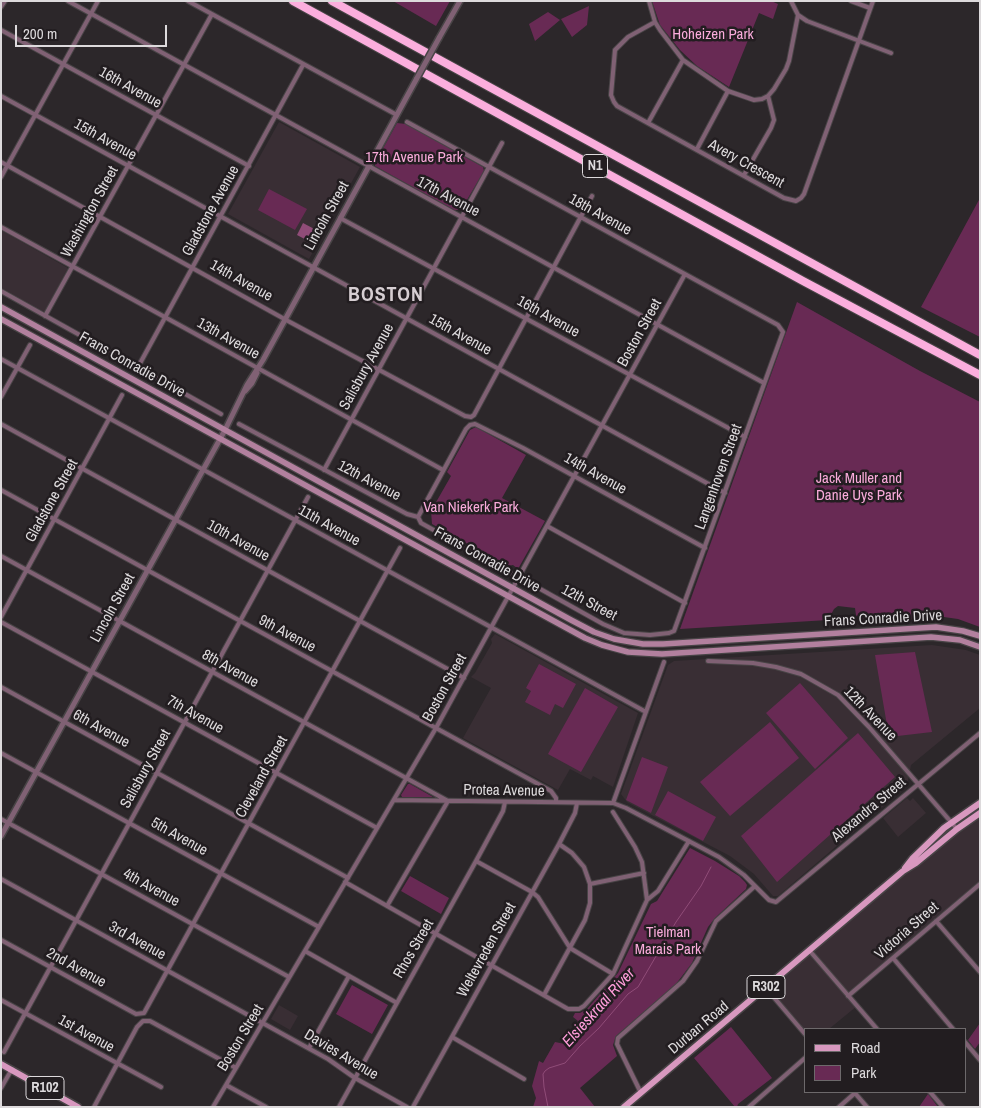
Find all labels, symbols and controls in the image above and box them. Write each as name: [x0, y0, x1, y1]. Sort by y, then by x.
scale bar: [18, 15, 170, 47]
text: 200 m: [23, 23, 57, 44]
park label: Hoheizen Park: [672, 26, 754, 44]
street label: 16th Avenue: [96, 63, 164, 113]
street label: 15th Avenue: [71, 115, 139, 165]
street label: Avery Crescent: [705, 136, 787, 192]
park label: 17th Avenue Park: [365, 149, 463, 167]
road number: N1: [582, 154, 608, 178]
street label: Gladstone Avenue: [179, 162, 243, 260]
street label: Washington Street: [58, 163, 122, 261]
street label: 17th Avenue: [413, 173, 483, 221]
street label: Lincoln Street: [301, 178, 353, 254]
street label: 18th Avenue: [566, 190, 634, 240]
street label: 14th Avenue: [207, 256, 275, 306]
district label: BOSTON: [347, 284, 425, 308]
street label: 16th Avenue: [514, 292, 582, 342]
street label: Boston Street: [614, 296, 666, 370]
street label: 15th Avenue: [426, 310, 494, 360]
street label: 13th Avenue: [194, 314, 262, 364]
street label: Salisbury Avenue: [336, 321, 398, 413]
street label: Frans Conradie Drive: [76, 328, 188, 402]
street label: Langenhoven Street: [692, 422, 746, 532]
street label: 14th Avenue: [561, 449, 629, 499]
street label: Gladstone Street: [22, 456, 82, 546]
street label: 12th Avenue: [334, 457, 404, 505]
park label: Jack Muller and Danie Uys Park: [816, 470, 902, 505]
park label: Van Niekerk Park: [423, 499, 519, 517]
street label: 11th Avenue: [295, 502, 363, 550]
street label: 10th Avenue: [204, 516, 272, 566]
street label: Frans Conradie Drive: [431, 523, 543, 597]
street label: Lincoln Street: [87, 570, 139, 646]
street label: 12th Street: [558, 581, 620, 625]
street label: Frans Conradie Drive: [823, 607, 943, 631]
street label: 9th Avenue: [255, 611, 319, 657]
street label: 8th Avenue: [199, 646, 261, 692]
street label: Boston Street: [419, 651, 471, 725]
street label: 12th Avenue: [840, 683, 900, 745]
street label: 7th Avenue: [164, 692, 226, 738]
street label: 6th Avenue: [70, 706, 132, 752]
street label: Salisbury Street: [117, 726, 175, 812]
street label: Cleveland Street: [232, 733, 292, 821]
street label: Alexandra Street: [828, 774, 910, 846]
street label: Protea Avenue: [463, 781, 545, 801]
street label: 5th Avenue: [148, 814, 210, 860]
street label: 4th Avenue: [120, 865, 182, 911]
street label: Victoria Street: [872, 898, 942, 964]
street label: Weltevreden Street: [454, 900, 520, 1000]
street label: Rhos Street: [390, 916, 438, 982]
street label: 3rd Avenue: [105, 918, 169, 964]
park label: Tielman Marais Park: [635, 924, 701, 959]
street label: 2nd Avenue: [43, 944, 109, 992]
water label: Elsieskraal River: [559, 965, 639, 1051]
road number: R302: [747, 976, 785, 999]
street label: Durban Road: [665, 998, 733, 1058]
street label: Boston Street: [214, 1001, 268, 1075]
street label: 1st Avenue: [55, 1011, 117, 1057]
street label: Davies Avenue: [301, 1026, 381, 1084]
legend: [804, 1028, 966, 1093]
text: Road: [851, 1037, 880, 1058]
text: Park: [851, 1062, 876, 1083]
road number: R102: [26, 1076, 64, 1100]

